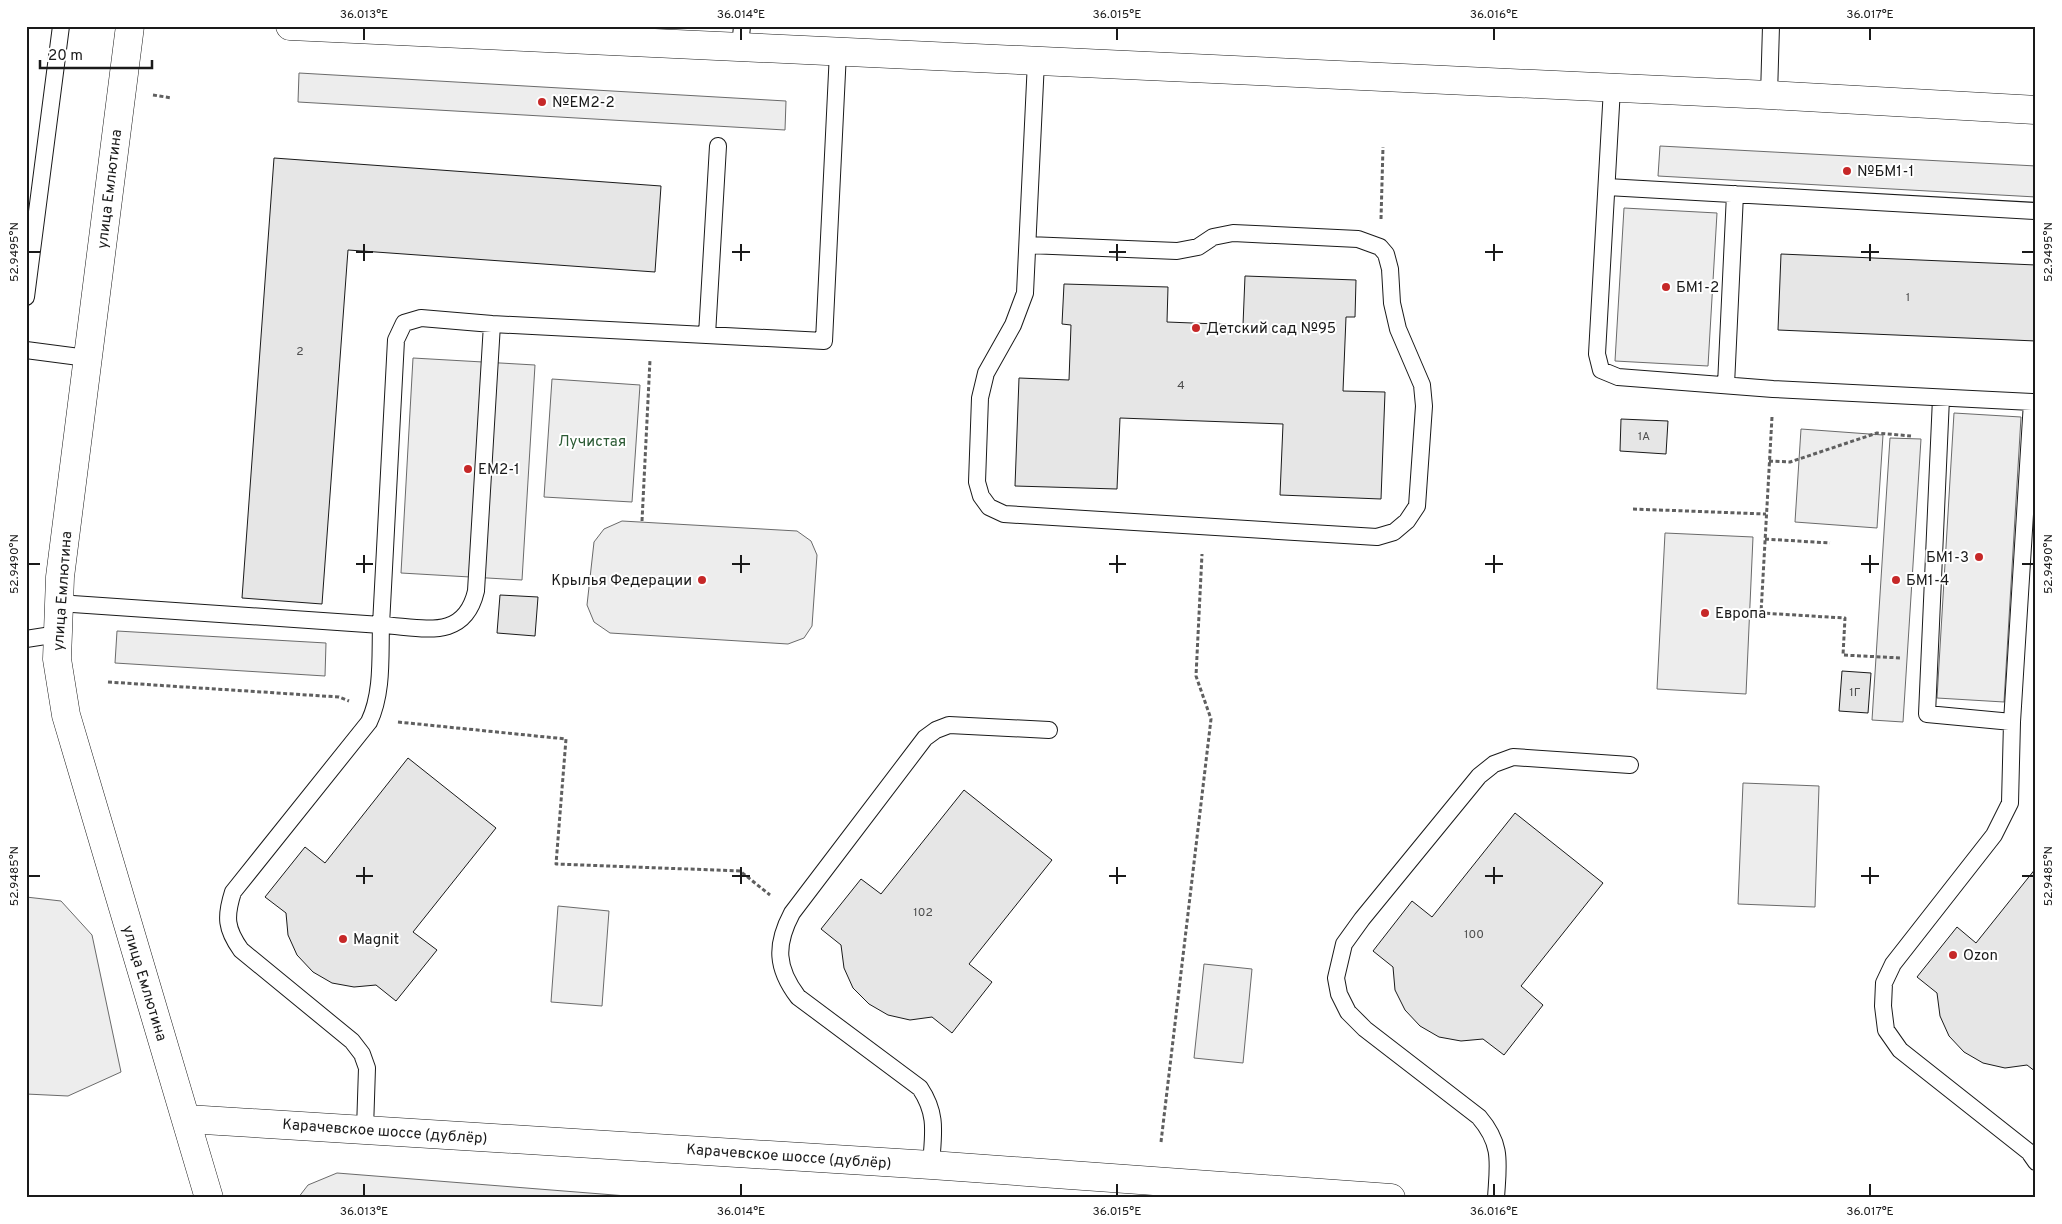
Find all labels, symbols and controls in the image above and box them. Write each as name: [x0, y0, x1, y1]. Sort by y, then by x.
text: 36.013°E: [340, 7, 388, 23]
text: 36.014°E: [717, 7, 765, 23]
text: 36.015°E: [1093, 7, 1141, 23]
text: 36.016°E: [1470, 7, 1518, 23]
text: 36.017°E: [1846, 7, 1894, 23]
scale bar: [40, 38, 152, 70]
text: 20 m: [48, 47, 83, 66]
place label: №ЕМ2-2: [552, 94, 615, 113]
marker: №ЕМ2-2: [536, 96, 548, 108]
street label: улица Емлютина: [94, 128, 127, 250]
place label: №БМ1-1: [1857, 163, 1914, 182]
marker: №БМ1-1: [1841, 165, 1853, 177]
text: 52.9495°N: [7, 222, 23, 282]
text: 52.9495°N: [2041, 222, 2057, 282]
place label: БМ1-2: [1676, 279, 1719, 298]
marker: БМ1-2: [1660, 281, 1672, 293]
house number: 1: [1906, 290, 1910, 306]
place label: Детский сад №95: [1206, 320, 1336, 339]
marker: Детский сад №95: [1190, 322, 1202, 334]
house number: 2: [296, 344, 304, 360]
house number: 4: [1177, 378, 1185, 394]
house number: 1А: [1638, 429, 1650, 445]
park label: Лучистая: [558, 433, 626, 452]
place label: ЕМ2-1: [478, 461, 520, 480]
marker: ЕМ2-1: [462, 463, 474, 475]
street label: улица Емлютина: [50, 530, 77, 652]
text: 52.9490°N: [7, 534, 23, 594]
text: 52.9490°N: [2041, 534, 2057, 594]
place label: БМ1-3: [1926, 549, 1969, 568]
marker: БМ1-3: [1973, 551, 1985, 563]
place label: Крылья Федерации: [551, 572, 692, 591]
place label: БМ1-4: [1906, 572, 1949, 591]
marker: Крылья Федерации: [696, 574, 708, 586]
marker: БМ1-4: [1890, 574, 1902, 586]
place label: Европа: [1715, 605, 1766, 624]
marker: Европа: [1699, 607, 1711, 619]
house number: 1Г: [1849, 685, 1861, 701]
text: 52.9485°N: [7, 846, 23, 906]
text: 52.9485°N: [2041, 846, 2057, 906]
house number: 102: [913, 905, 933, 921]
street label: улица Емлютина: [117, 923, 170, 1044]
house number: 100: [1464, 927, 1484, 943]
place label: Magnit: [353, 931, 399, 950]
marker: Magnit: [337, 933, 349, 945]
place label: Ozon: [1963, 947, 1998, 966]
marker: Ozon: [1947, 949, 1959, 961]
street label: Карачевское шоссе (дублёр): [282, 1116, 488, 1149]
street label: Карачевское шоссе (дублёр): [686, 1141, 892, 1174]
text: 36.013°E: [340, 1204, 388, 1220]
text: 36.014°E: [717, 1204, 765, 1220]
text: 36.015°E: [1093, 1204, 1141, 1220]
text: 36.016°E: [1470, 1204, 1518, 1220]
text: 36.017°E: [1846, 1204, 1894, 1220]

